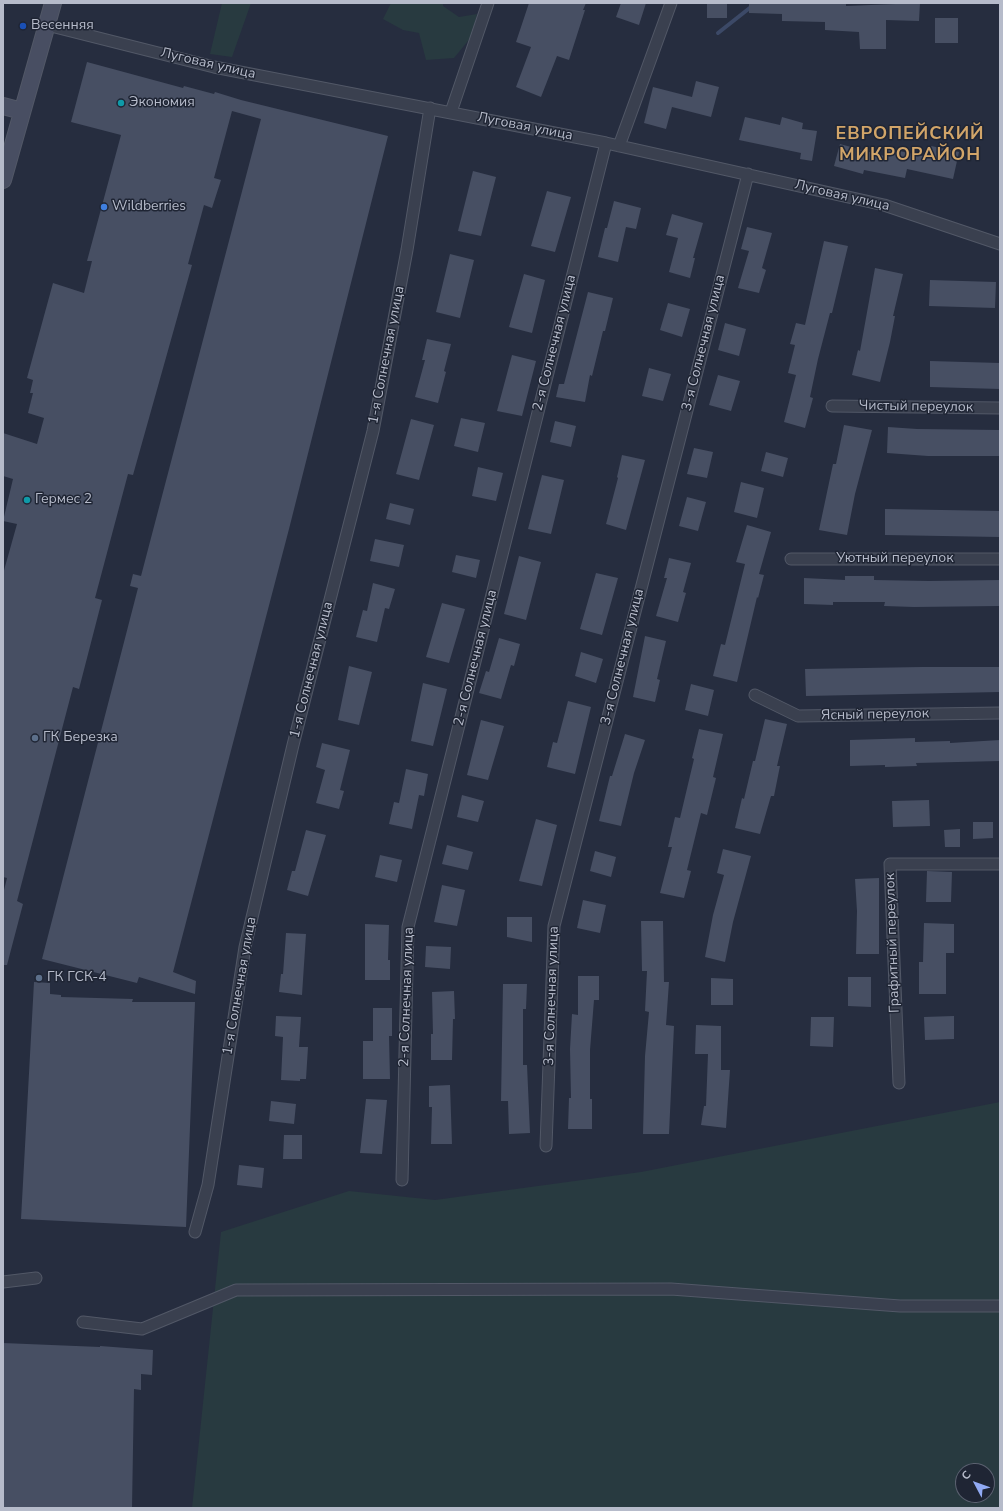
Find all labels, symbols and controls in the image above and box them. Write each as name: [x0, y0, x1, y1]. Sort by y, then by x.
place label: Весенняя: [31, 18, 94, 34]
marker: Весенняя: [18, 21, 28, 31]
street label: Луговая улица: [159, 45, 257, 83]
place label: Экономия: [129, 95, 195, 111]
marker: Экономия: [116, 98, 126, 108]
street label: Луговая улица: [476, 109, 574, 145]
district label: ЕВРОПЕЙСКИЙ МИКРОРАЙОН: [835, 124, 985, 166]
street label: Луговая улица: [793, 177, 891, 215]
place label: Wildberries: [112, 199, 186, 215]
marker: Wildberries: [99, 202, 109, 212]
street label: 2-я Солнечная улица: [530, 273, 580, 413]
street label: 3-я Солнечная улица: [679, 273, 729, 413]
street label: 1-я Солнечная улица: [365, 285, 409, 425]
street label: Чистый переулок: [859, 398, 973, 416]
place label: Гермес 2: [35, 492, 92, 508]
marker: Гермес 2: [22, 495, 32, 505]
street label: Уютный переулок: [836, 551, 954, 567]
street label: 3-я Солнечная улица: [598, 587, 648, 727]
street label: 2-я Солнечная улица: [451, 588, 501, 728]
street label: 1-я Солнечная улица: [287, 600, 337, 740]
street label: Ясный переулок: [821, 706, 929, 724]
place label: ГК Березка: [43, 730, 118, 746]
marker: ГК Березка: [30, 733, 40, 743]
street label: Графитный переулок: [882, 873, 904, 1013]
street label: 1-я Солнечная улица: [220, 916, 260, 1056]
street label: 3-я Солнечная улица: [541, 926, 563, 1066]
street label: 2-я Солнечная улица: [396, 927, 418, 1067]
place label: ГК ГСК-4: [47, 970, 107, 986]
marker: ГК ГСК-4: [34, 973, 44, 983]
north arrow: [955, 1463, 995, 1503]
text: С: [958, 1468, 974, 1483]

